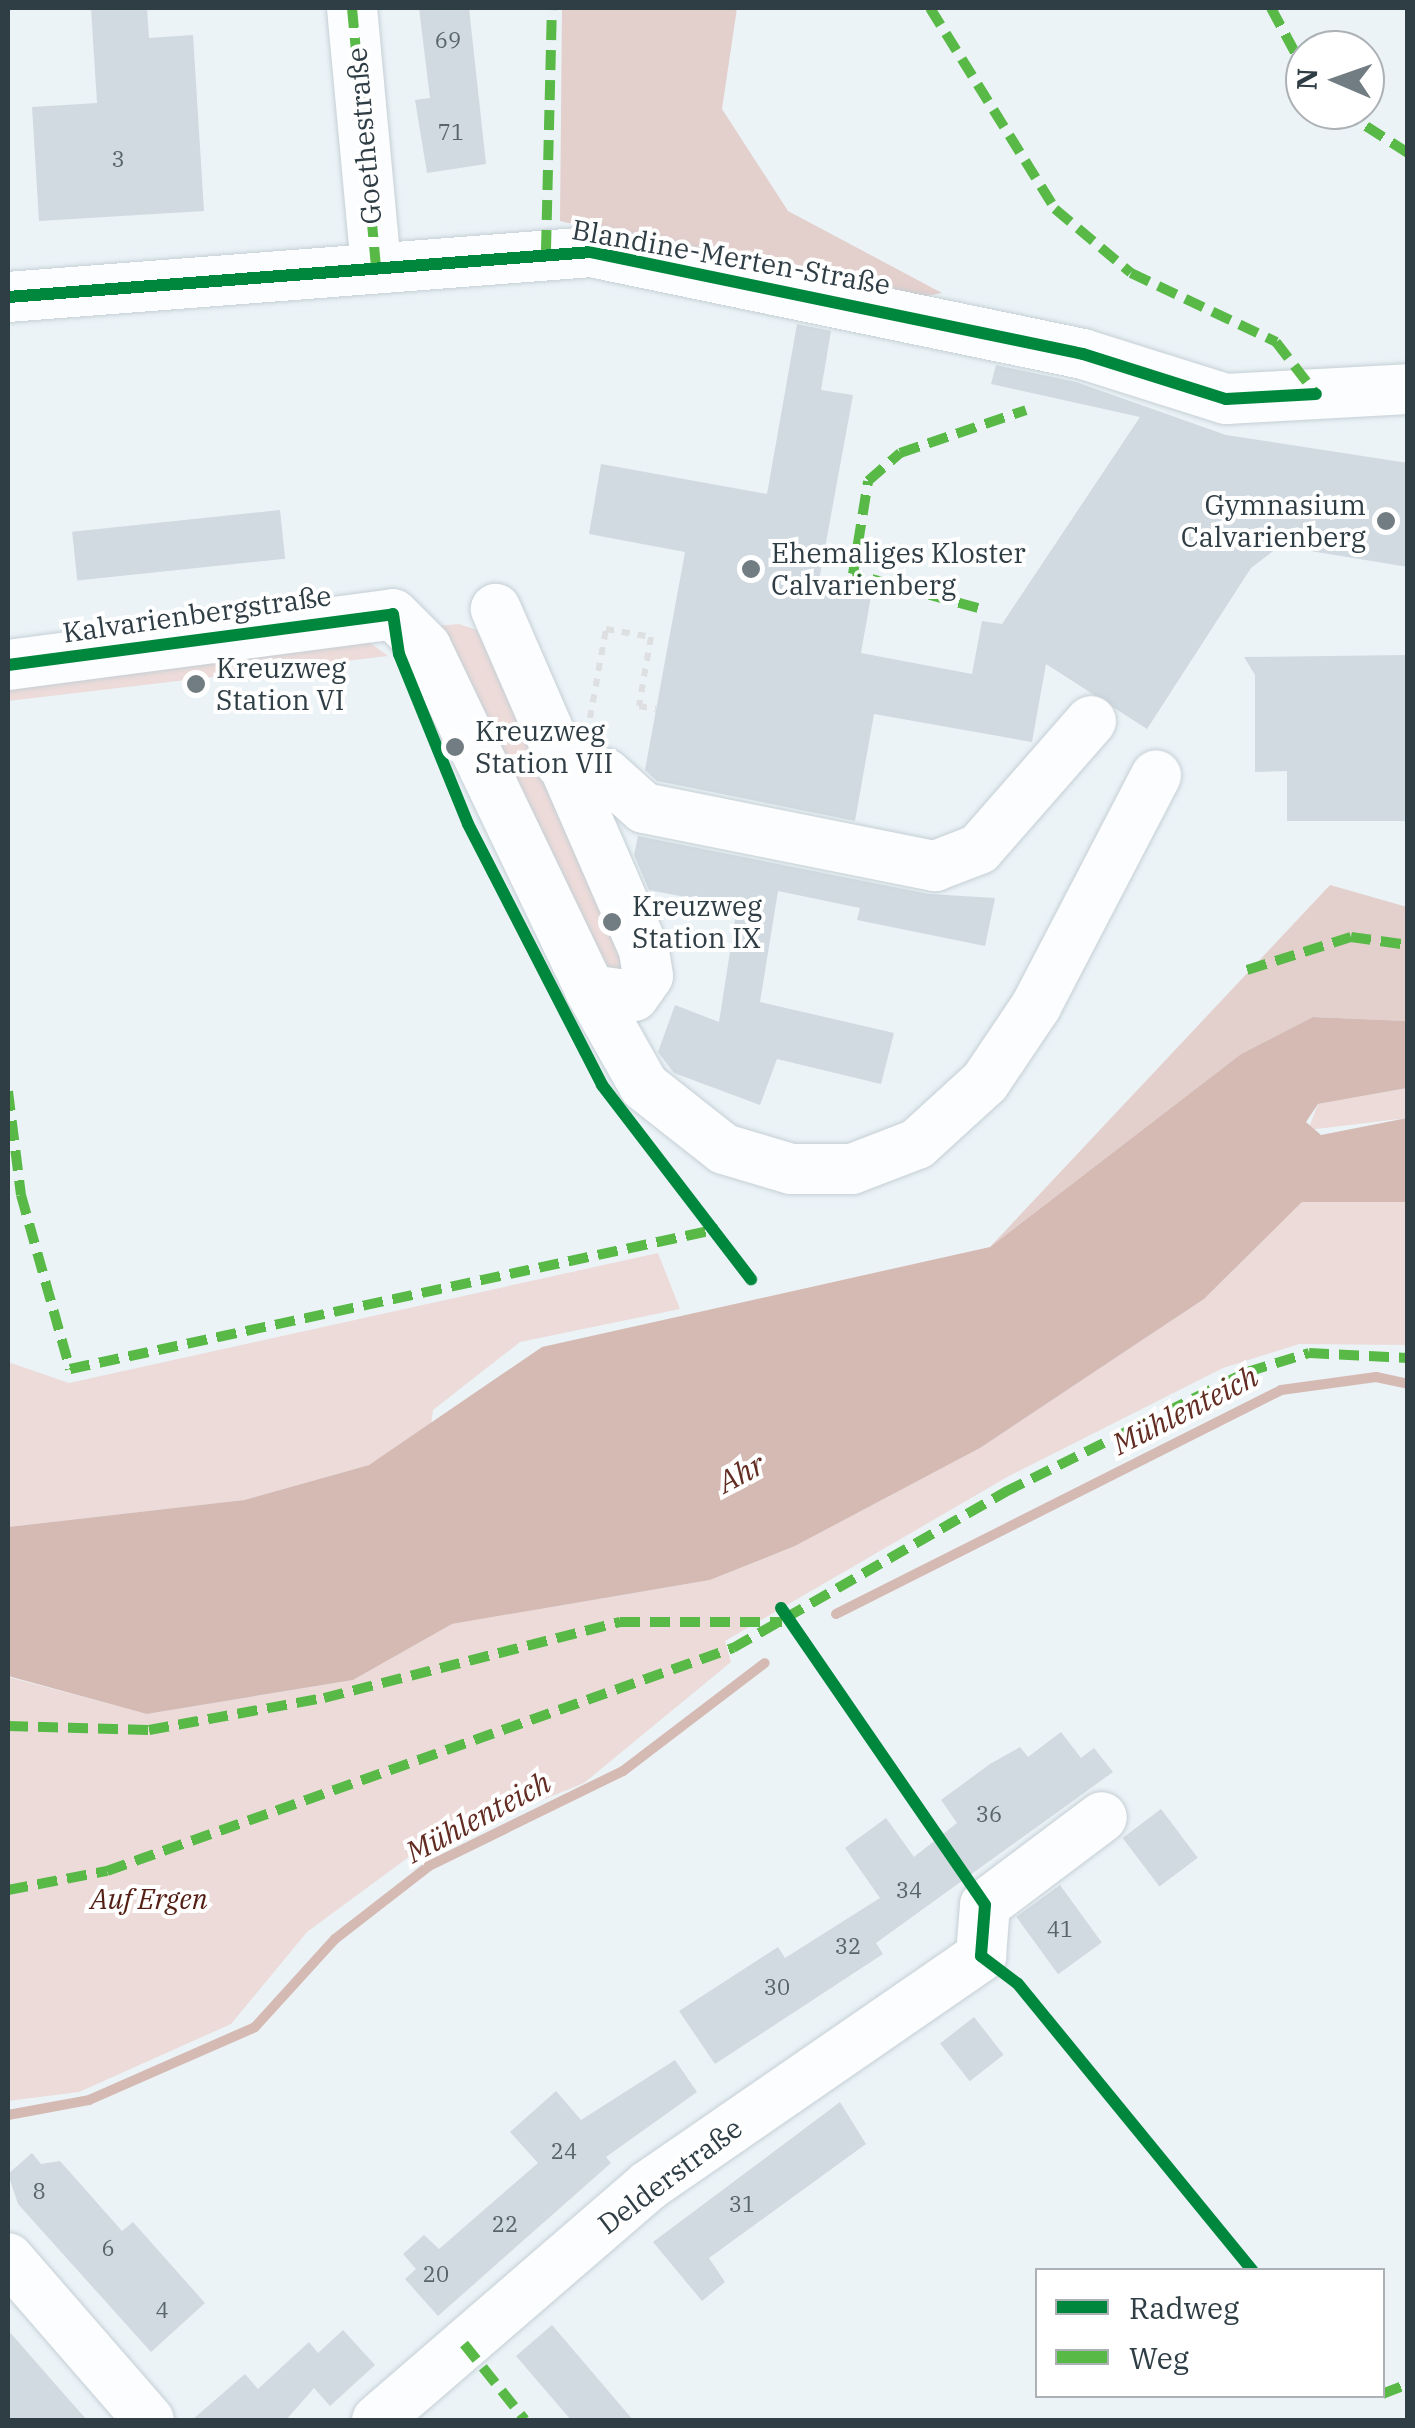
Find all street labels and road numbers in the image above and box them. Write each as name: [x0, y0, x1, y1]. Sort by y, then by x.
street label: Goethestraße: [340, 46, 388, 226]
street label: Blandine-Merten-Straße: [569, 212, 893, 302]
street label: Kalvarienbergstraße: [61, 579, 333, 649]
street label: Delderstraße: [591, 2111, 749, 2241]

